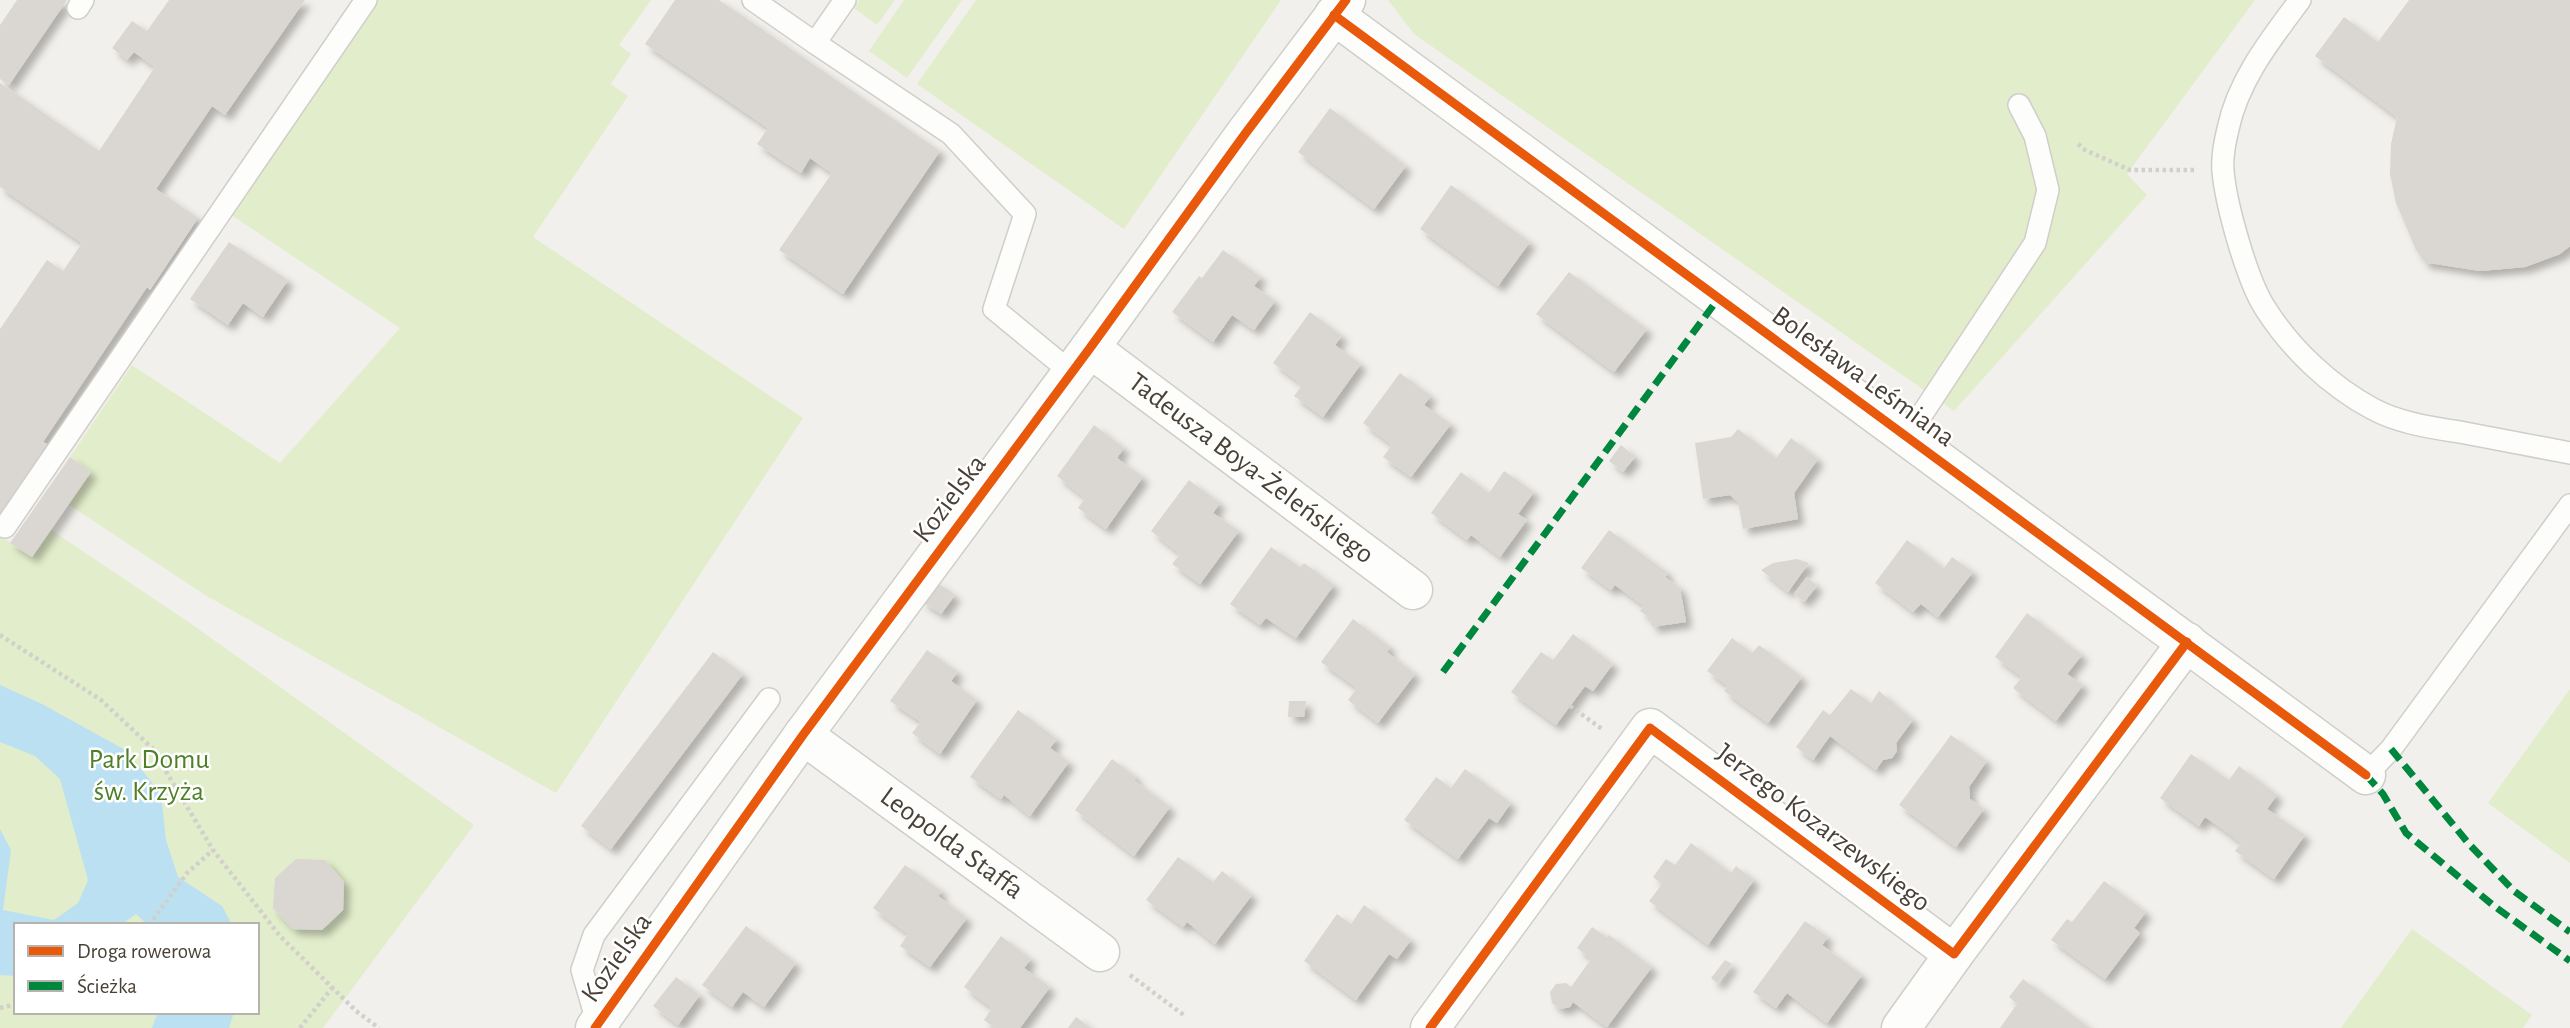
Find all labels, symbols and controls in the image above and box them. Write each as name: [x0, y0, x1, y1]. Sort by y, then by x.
street label: Bolesława Leśmiana: [1766, 302, 1960, 453]
street label: Tadeusza Boya-Żeleńskiego: [1123, 368, 1379, 569]
street label: Kozielska: [908, 450, 992, 548]
street label: Jerzego Kozarzewskiego: [1711, 739, 1935, 917]
park label: Park Domu św. Krzyża: [88, 746, 210, 806]
street label: Leopolda Staffa: [875, 782, 1028, 905]
street label: Kozielska: [576, 908, 658, 1008]
legend: [14, 923, 259, 1014]
text: Droga rowerowa: [77, 941, 212, 962]
text: Ścieżka: [77, 973, 137, 997]

